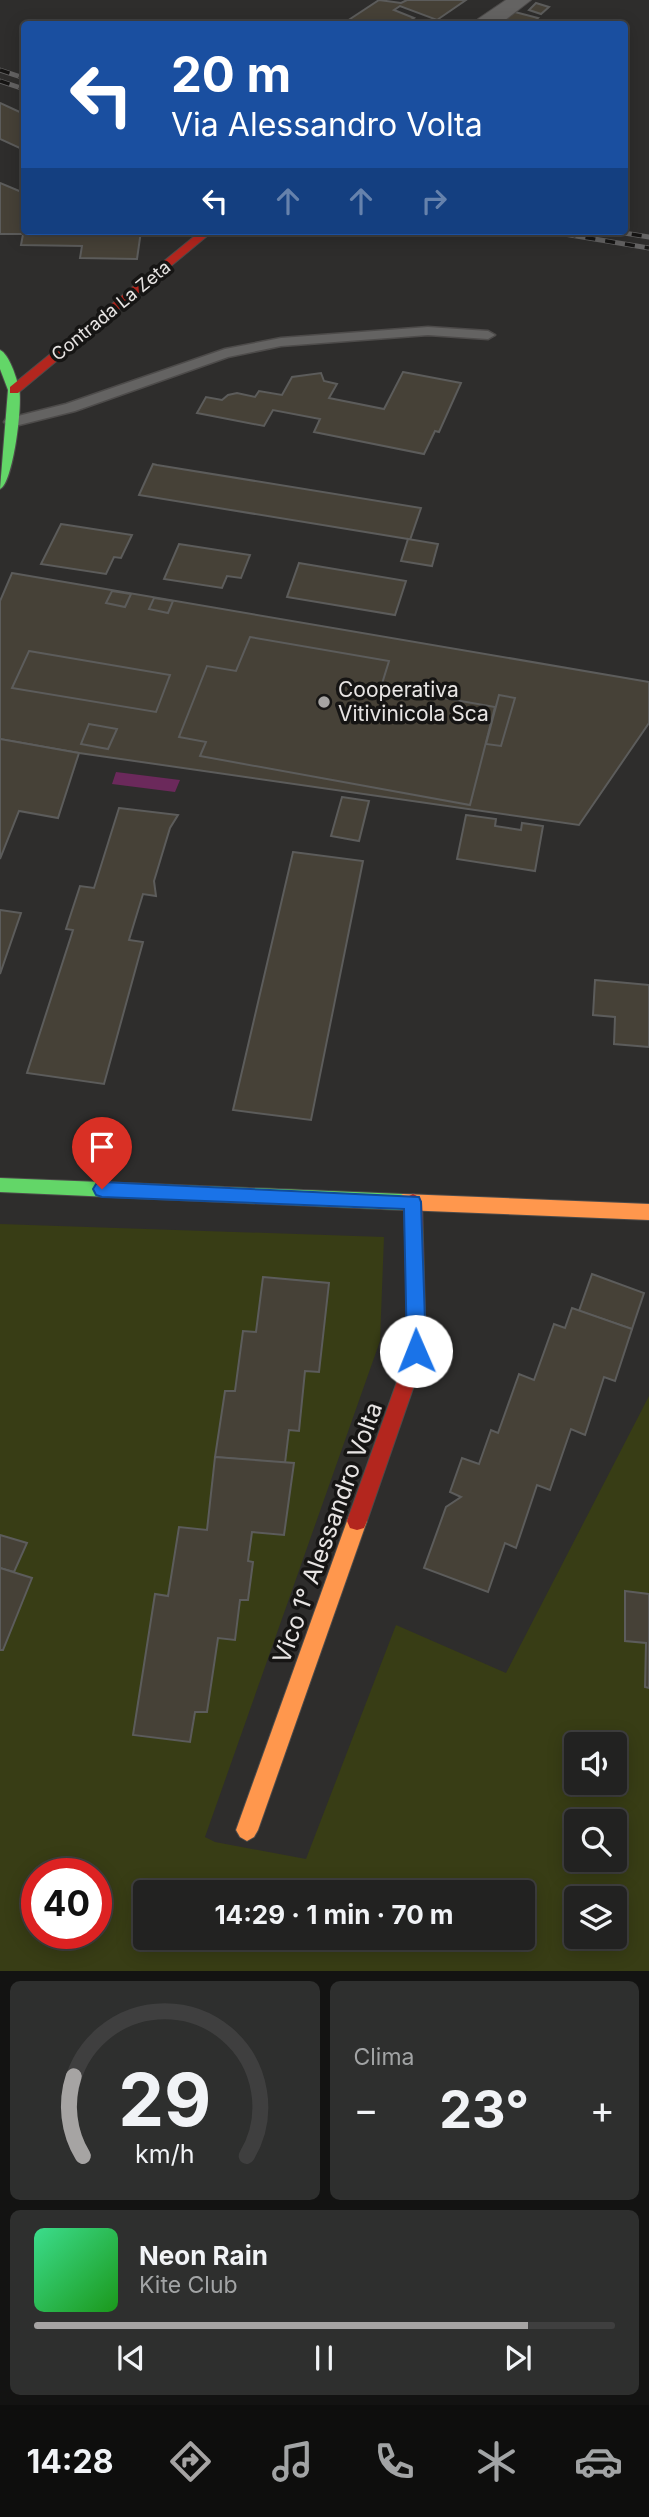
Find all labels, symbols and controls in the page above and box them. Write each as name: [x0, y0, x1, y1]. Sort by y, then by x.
text: 20 m: [171, 45, 291, 104]
icon: left: [56, 49, 147, 140]
text: Via Alessandro Volta: [171, 105, 483, 144]
icon: left: [196, 182, 234, 220]
icon: ahead: [269, 182, 307, 220]
icon: ahead: [342, 182, 380, 220]
icon: right: [415, 182, 453, 220]
street label: Contrada La Zeta: [47, 256, 174, 365]
place label: Cooperativa Vitivinicola Sca: [338, 677, 489, 726]
marker: Cooperativa Vitivinicola Sca: [316, 694, 332, 710]
pin: [72, 1117, 132, 1189]
icon: arrive: [83, 1128, 121, 1166]
position arrow: [379, 1314, 453, 1388]
street label: Vico 1° Alessandro Volta: [267, 1398, 388, 1667]
map controls: [564, 1732, 627, 1949]
button: sound: [564, 1732, 627, 1795]
button: search: [564, 1809, 627, 1872]
speed limit sign: 40: [21, 1858, 112, 1949]
button: layers: [564, 1886, 627, 1949]
text: 14:29 · 1 min · 70 m: [214, 1899, 454, 1930]
text: Clima: [354, 2043, 415, 2071]
text: 29: [118, 2056, 211, 2145]
text: 23°: [439, 2078, 529, 2141]
text: −: [354, 2086, 379, 2132]
text: +: [590, 2086, 615, 2132]
text: km/h: [135, 2139, 194, 2169]
text: Neon Rain: [139, 2240, 268, 2271]
text: Kite Club: [139, 2271, 238, 2299]
icon: previous: [112, 2339, 150, 2377]
icon: pause: [305, 2339, 343, 2377]
icon: next: [499, 2339, 537, 2377]
icon: directions: [166, 2437, 215, 2486]
icon: music: [268, 2437, 317, 2486]
icon: phone: [370, 2437, 419, 2486]
icon: climate: [472, 2437, 521, 2486]
icon: car: [574, 2437, 623, 2486]
text: 14:28: [26, 2442, 114, 2481]

